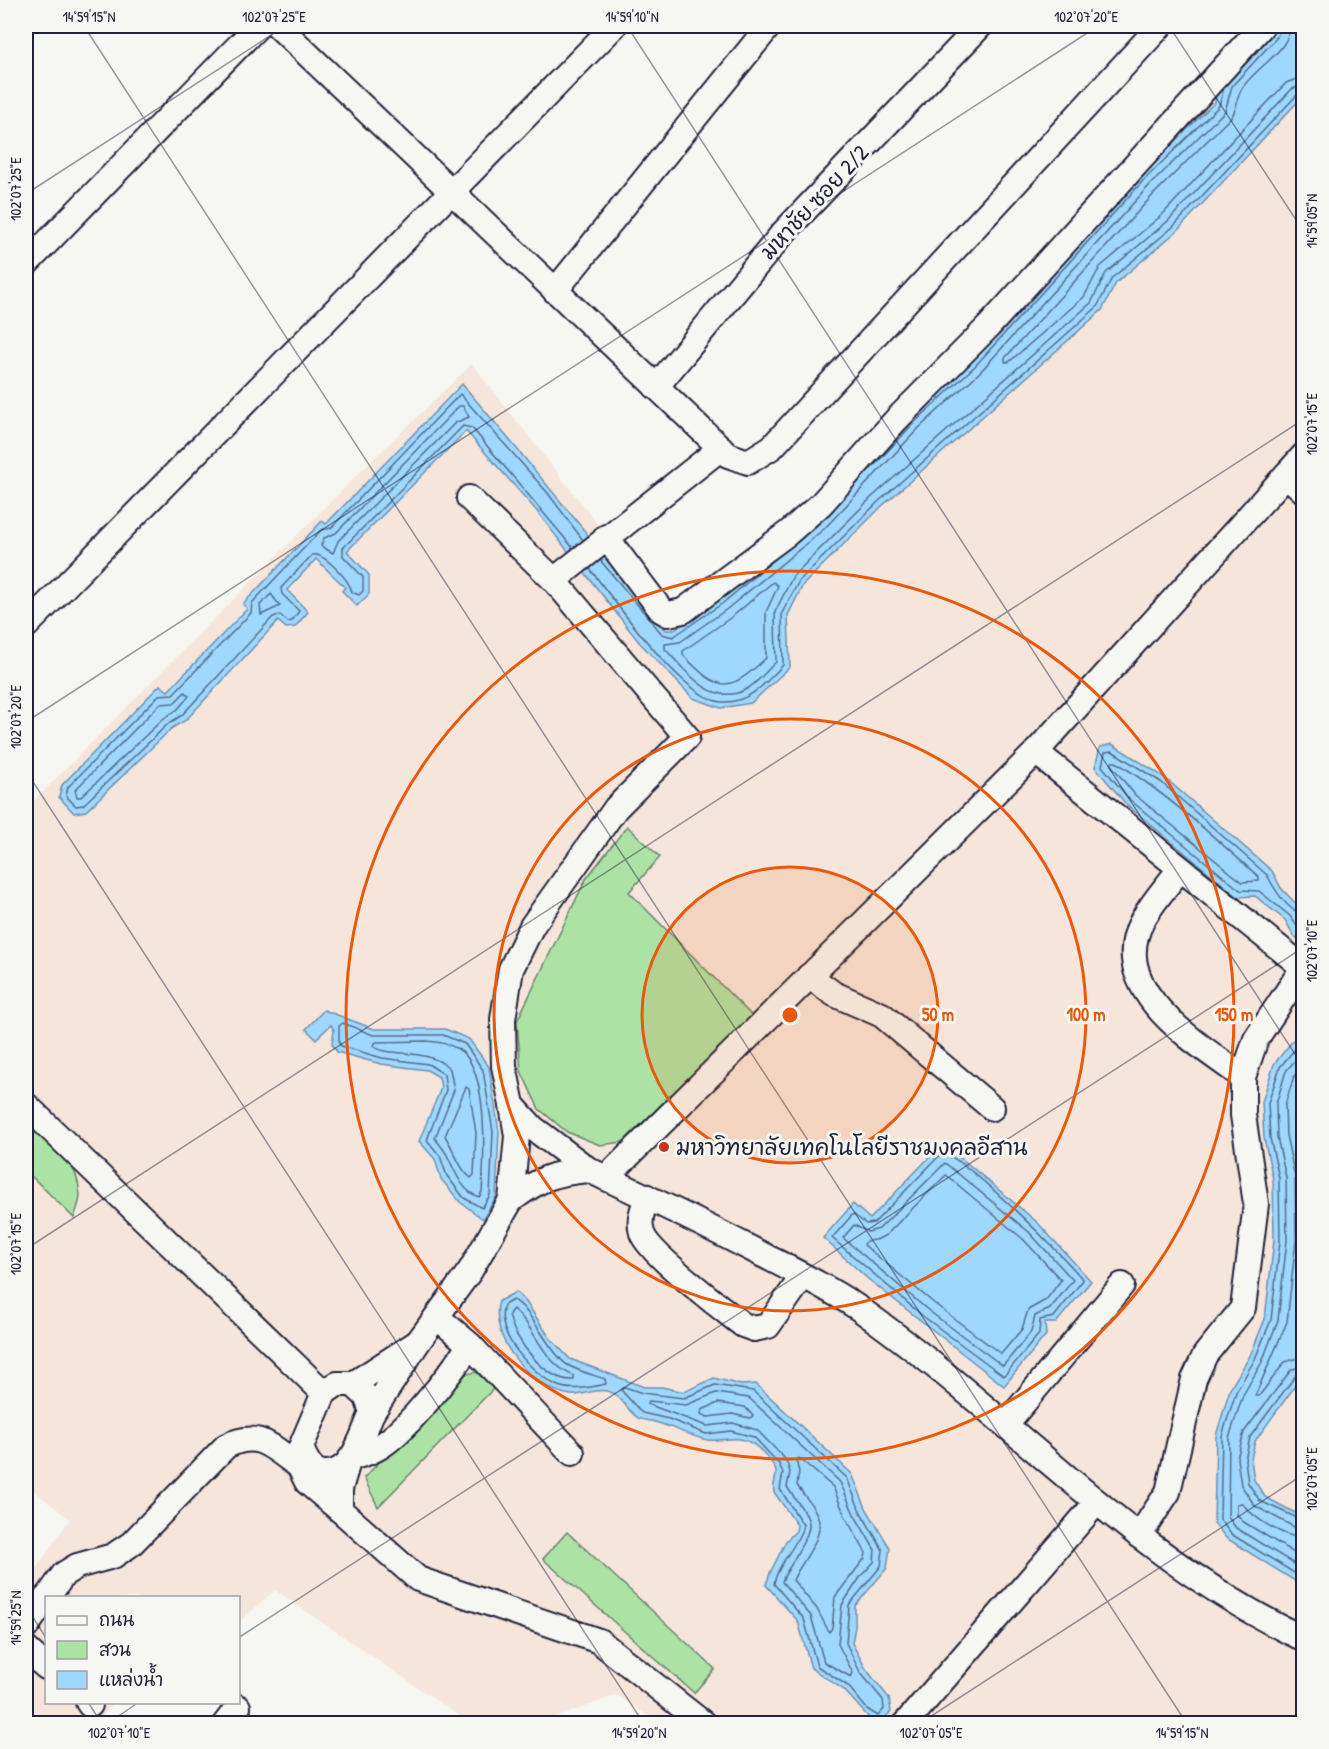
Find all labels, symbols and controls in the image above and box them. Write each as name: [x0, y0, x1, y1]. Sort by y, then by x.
text: 14°59'15"N: [62, 6, 116, 27]
text: 102°07'25"E: [242, 6, 306, 27]
text: 14°59'10"N: [605, 6, 659, 27]
text: 102°07'20"E: [1054, 6, 1118, 27]
street label: มหาชัย ซอย 2/2: [753, 138, 875, 266]
text: 102°07'25"E: [5, 157, 26, 221]
text: 14°59'05"N: [1301, 194, 1322, 248]
text: 102°07'15"E: [1301, 393, 1322, 455]
text: 102°07'20"E: [5, 685, 26, 749]
text: 102°07'10"E: [1301, 919, 1322, 982]
text: 50 m: [922, 1002, 954, 1027]
text: 100 m: [1066, 1002, 1106, 1027]
text: 150 m: [1215, 1002, 1253, 1027]
centre of rings: [780, 1005, 800, 1025]
place label: มหาวิทยาลัยเทคโนโลยีราชมงคลอีสาน: [676, 1132, 1028, 1162]
marker: มหาวิทยาลัยเทคโนโลยีราชมงคลอีสาน: [657, 1140, 671, 1154]
text: 102°07'15"E: [5, 1213, 26, 1275]
text: 102°07'05"E: [1301, 1447, 1322, 1511]
text: 14°59'25"N: [5, 1591, 26, 1645]
legend: [45, 1596, 240, 1704]
text: ถนน: [99, 1607, 134, 1632]
text: สวน: [99, 1637, 131, 1662]
text: แหล่งน้ำ: [99, 1663, 163, 1692]
text: 102°07'10"E: [88, 1722, 151, 1743]
text: 14°59'20"N: [611, 1722, 667, 1743]
text: 102°07'05"E: [899, 1722, 963, 1743]
text: 14°59'15"N: [1155, 1722, 1209, 1743]

